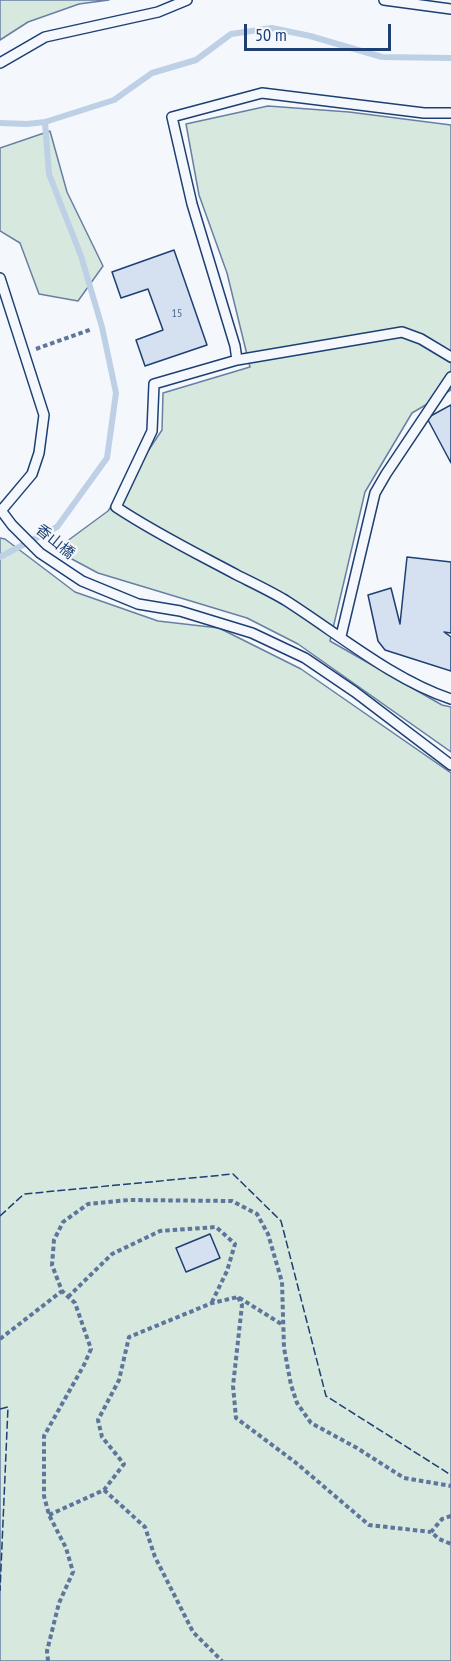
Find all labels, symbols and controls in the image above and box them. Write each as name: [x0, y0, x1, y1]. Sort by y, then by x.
scale bar: [247, 12, 394, 50]
text: 50 m: [255, 23, 287, 46]
house number: 15: [172, 307, 182, 321]
street label: 香山橋: [32, 521, 78, 563]

